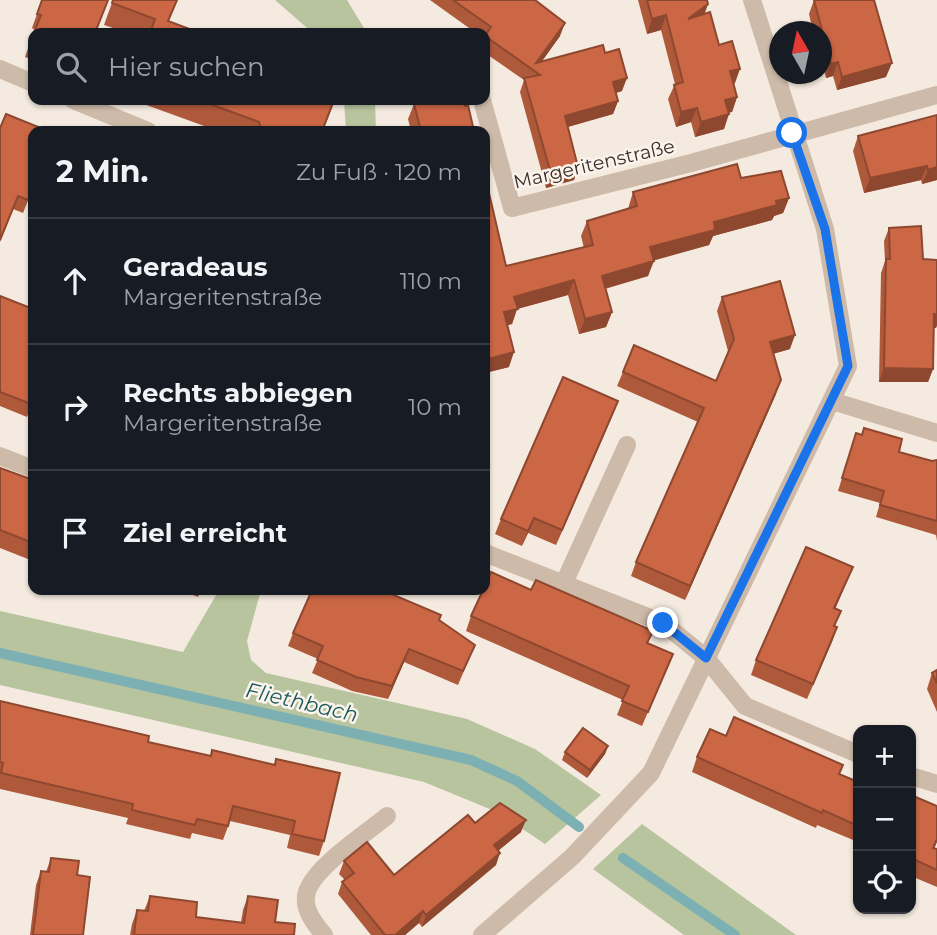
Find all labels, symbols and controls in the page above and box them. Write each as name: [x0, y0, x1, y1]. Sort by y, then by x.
north arrow: [769, 21, 832, 84]
search box: [28, 28, 490, 105]
icon: search: [52, 48, 90, 86]
text: Hier suchen: [108, 51, 265, 83]
route start: [776, 117, 807, 148]
street label: Margeritenstraße: [511, 134, 677, 194]
text: 2 Min.: [56, 153, 148, 190]
text: Zu Fuß · 120 m: [296, 158, 462, 186]
text: Geradeaus: [123, 251, 268, 283]
icon: ahead: [56, 262, 94, 300]
text: 110 m: [400, 267, 462, 295]
text: Margeritenstraße: [123, 283, 322, 311]
text: Rechts abbiegen: [123, 377, 353, 409]
icon: right: [56, 388, 94, 426]
text: 10 m: [408, 393, 462, 421]
text: Margeritenstraße: [123, 409, 322, 437]
icon: arrive: [56, 514, 94, 552]
text: Ziel erreicht: [123, 517, 287, 549]
route end: [647, 607, 678, 638]
water label: Fliethbach: [243, 677, 361, 727]
map controls: [853, 725, 916, 914]
button: +: [853, 725, 916, 788]
button: −: [853, 788, 916, 851]
button: locate: [853, 851, 916, 914]

